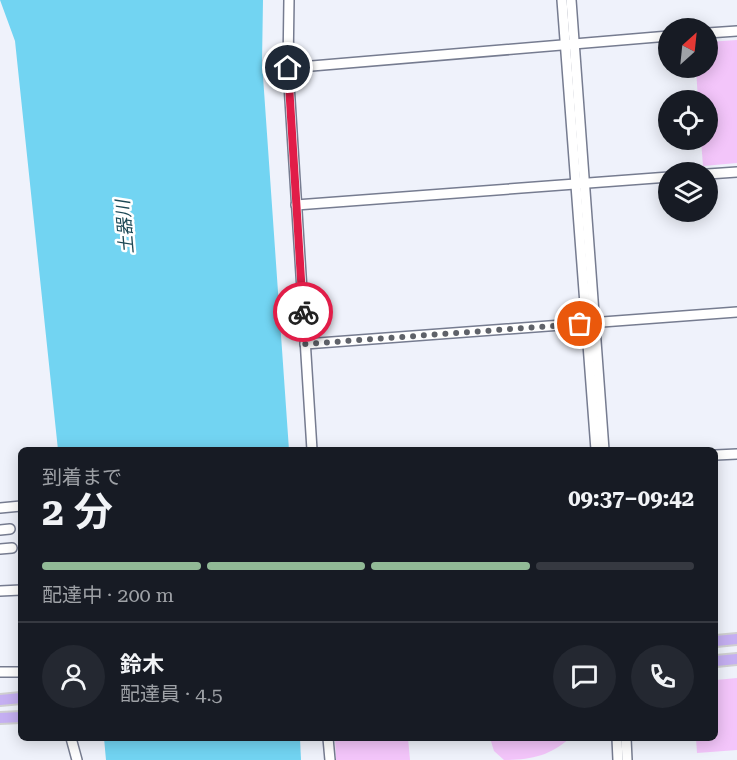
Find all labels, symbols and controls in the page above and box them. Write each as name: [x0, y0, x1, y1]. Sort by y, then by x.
north arrow: [658, 18, 718, 78]
map controls: [658, 18, 718, 222]
pin: [262, 42, 313, 93]
icon: home: [271, 51, 304, 84]
button: locate: [658, 90, 718, 150]
button: layers: [658, 162, 718, 222]
water label: 土器川: [112, 197, 137, 255]
courier: [273, 282, 333, 342]
icon: bike: [287, 296, 320, 329]
pin: [554, 298, 605, 349]
icon: bag: [563, 307, 596, 340]
text: 到着まで: [42, 465, 122, 489]
text: 09:37–09:42: [568, 486, 694, 511]
text: 2 分: [42, 489, 113, 535]
text: 配達中 · 200 m: [42, 583, 174, 607]
button: person: [42, 645, 105, 708]
button: chat: [553, 645, 616, 708]
button: phone: [631, 645, 694, 708]
text: 鈴木: [120, 652, 164, 677]
text: 配達員 · 4.5: [120, 682, 223, 706]

